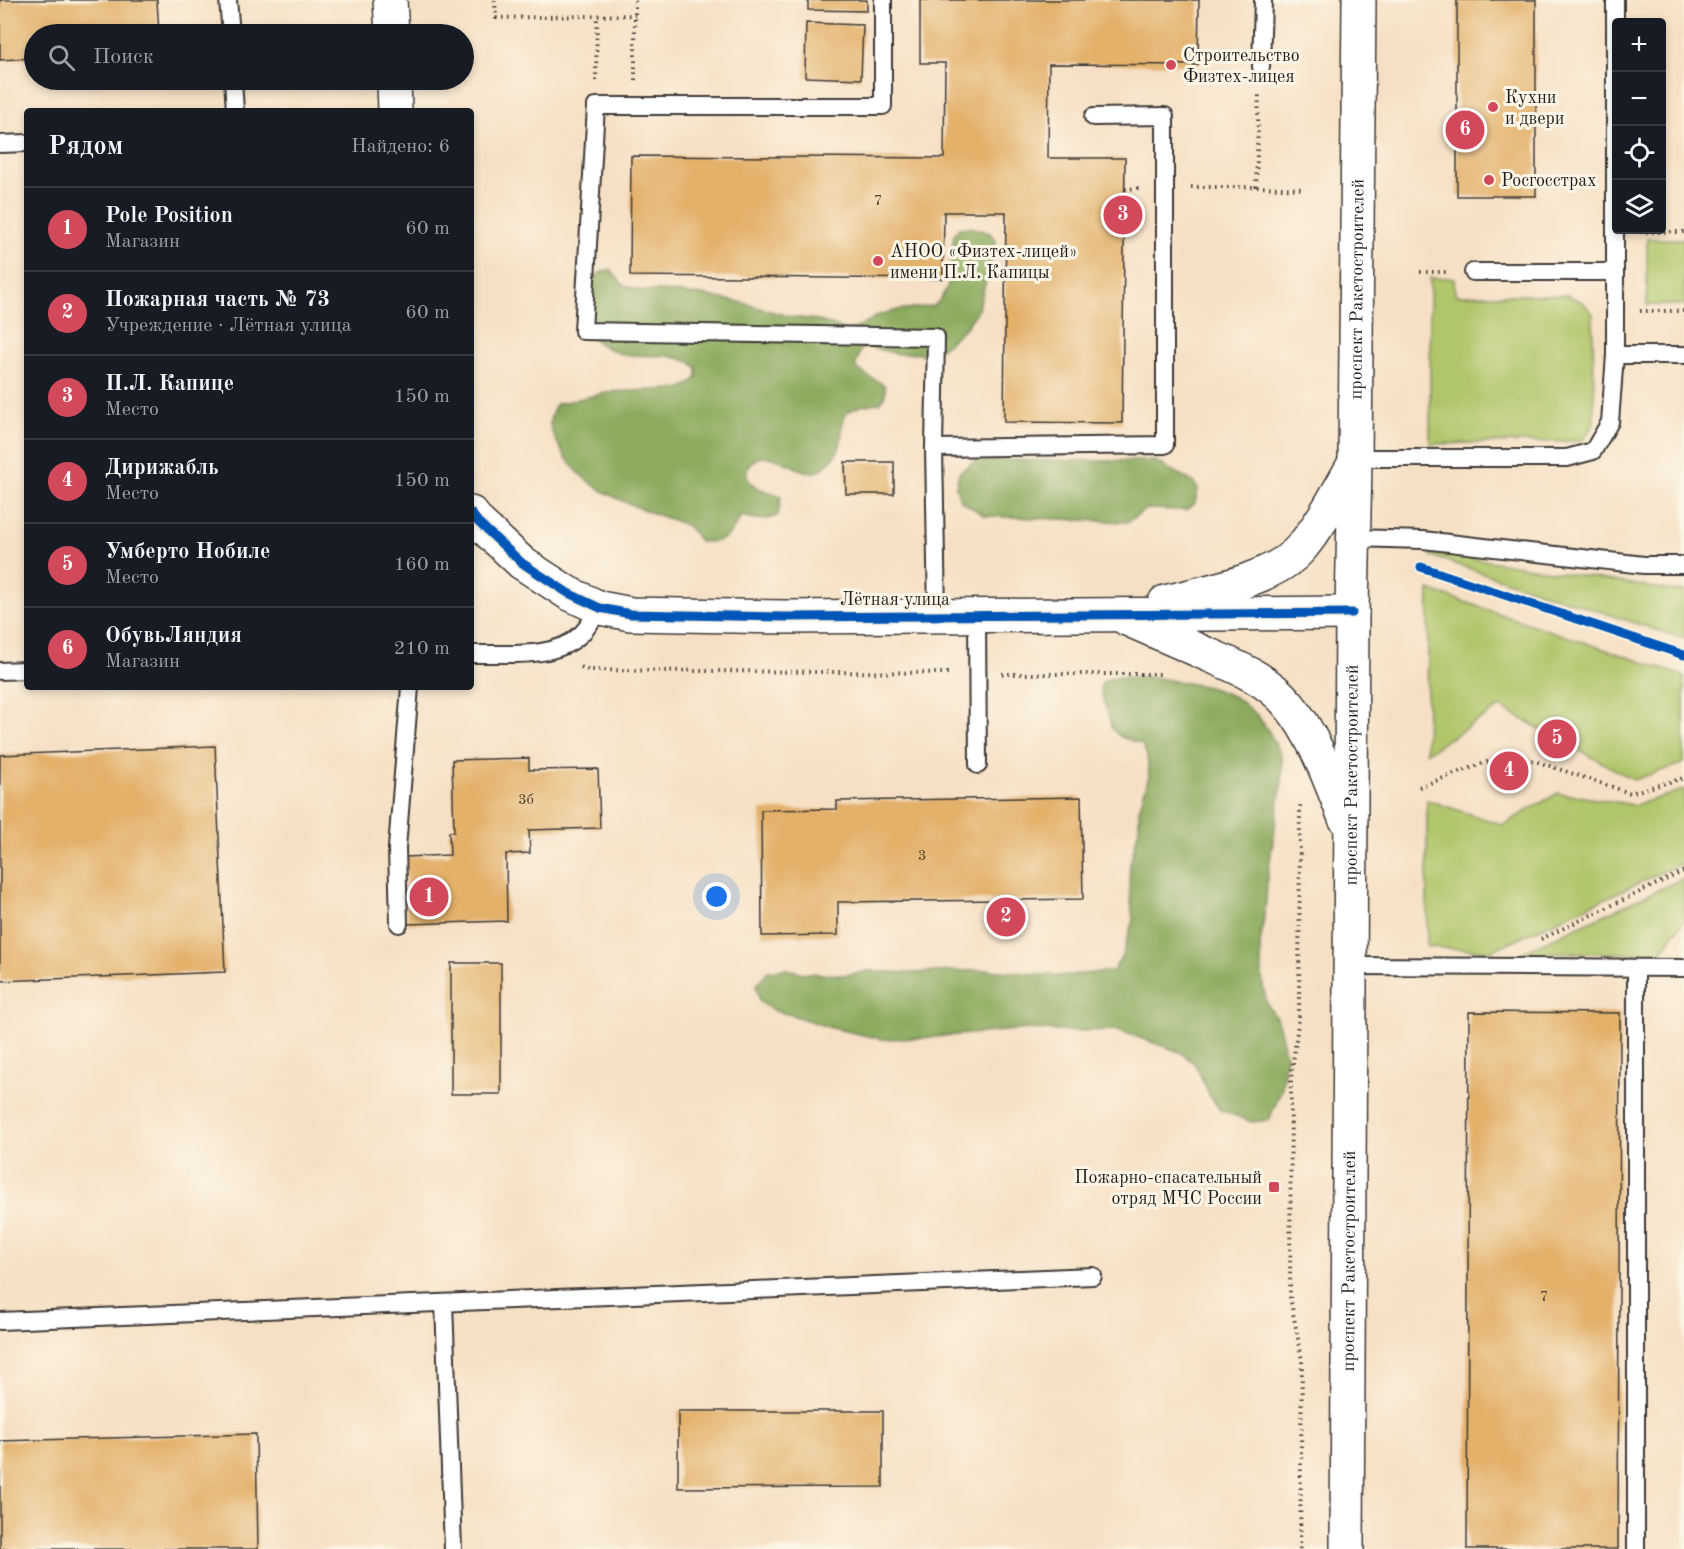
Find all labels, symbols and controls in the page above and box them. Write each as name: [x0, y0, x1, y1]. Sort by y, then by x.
map controls: [1612, 18, 1666, 234]
button: +: [1612, 18, 1666, 72]
search box: [24, 24, 474, 90]
icon: search: [45, 41, 78, 74]
text: Поиск: [93, 46, 154, 68]
place label: Строительство Физтех-лицея: [1183, 47, 1300, 86]
marker: Строительство Физтех-лицея: [1164, 58, 1178, 72]
button: −: [1612, 72, 1666, 126]
place label: Кухни и двери: [1505, 89, 1564, 128]
marker: Кухни и двери: [1486, 100, 1500, 114]
pin: 6: [1446, 108, 1484, 152]
button: locate: [1612, 126, 1666, 180]
text: Рядом: [48, 134, 123, 160]
text: Найдено: 6: [351, 137, 450, 157]
place label: Росгосстрах: [1501, 172, 1597, 190]
marker: Росгосстрах: [1482, 173, 1496, 187]
street label: проспект Ракетостроителей: [1348, 179, 1367, 400]
button: layers: [1612, 180, 1666, 234]
pin: 3: [1104, 192, 1142, 238]
house number: 7: [874, 194, 882, 209]
text: Pole Position: [105, 205, 233, 227]
text: 1: [62, 219, 73, 239]
text: 60 m: [405, 219, 450, 239]
text: Магазин: [105, 232, 180, 252]
place label: АНОО «Физтех-лицей» имени П.Л. Капицы: [890, 243, 1077, 282]
marker: АНОО «Физтех-лицей» имени П.Л. Капицы: [871, 254, 885, 268]
text: Пожарная часть № 73: [105, 289, 330, 311]
text: 2: [62, 303, 73, 323]
text: 60 m: [405, 303, 450, 323]
text: Учреждение · Лётная улица: [105, 316, 352, 336]
text: П.Л. Капице: [105, 373, 234, 395]
text: 3: [62, 387, 73, 407]
text: 150 m: [394, 387, 450, 407]
text: Место: [105, 400, 159, 420]
text: Дирижабль: [105, 457, 219, 479]
text: 4: [62, 471, 73, 491]
text: 150 m: [394, 471, 450, 491]
text: Место: [105, 484, 159, 504]
text: Умберто Нобиле: [105, 541, 270, 563]
text: 5: [62, 555, 73, 575]
text: 160 m: [394, 555, 450, 575]
text: Место: [105, 568, 159, 588]
street label: Лётная улица: [840, 591, 950, 609]
text: ОбувьЛяндия: [105, 625, 242, 647]
text: 6: [62, 639, 73, 659]
text: 210 m: [394, 639, 450, 659]
text: Магазин: [105, 652, 180, 672]
street label: проспект Ракетостроителей: [1343, 665, 1362, 885]
pin: 5: [1538, 716, 1576, 762]
pin: 4: [1490, 748, 1528, 794]
house number: 3б: [518, 793, 534, 808]
house number: 3: [918, 849, 926, 864]
pin: 1: [410, 874, 448, 920]
your location: [702, 882, 731, 911]
pin: 2: [986, 894, 1026, 940]
street label: проспект Ракетостроителей: [1340, 1151, 1359, 1371]
place label: Пожарно-спасательный отряд МЧС России: [1074, 1169, 1262, 1208]
marker: Пожарно-спасательный отряд МЧС России: [1267, 1180, 1281, 1194]
house number: 7: [1540, 1290, 1548, 1305]

